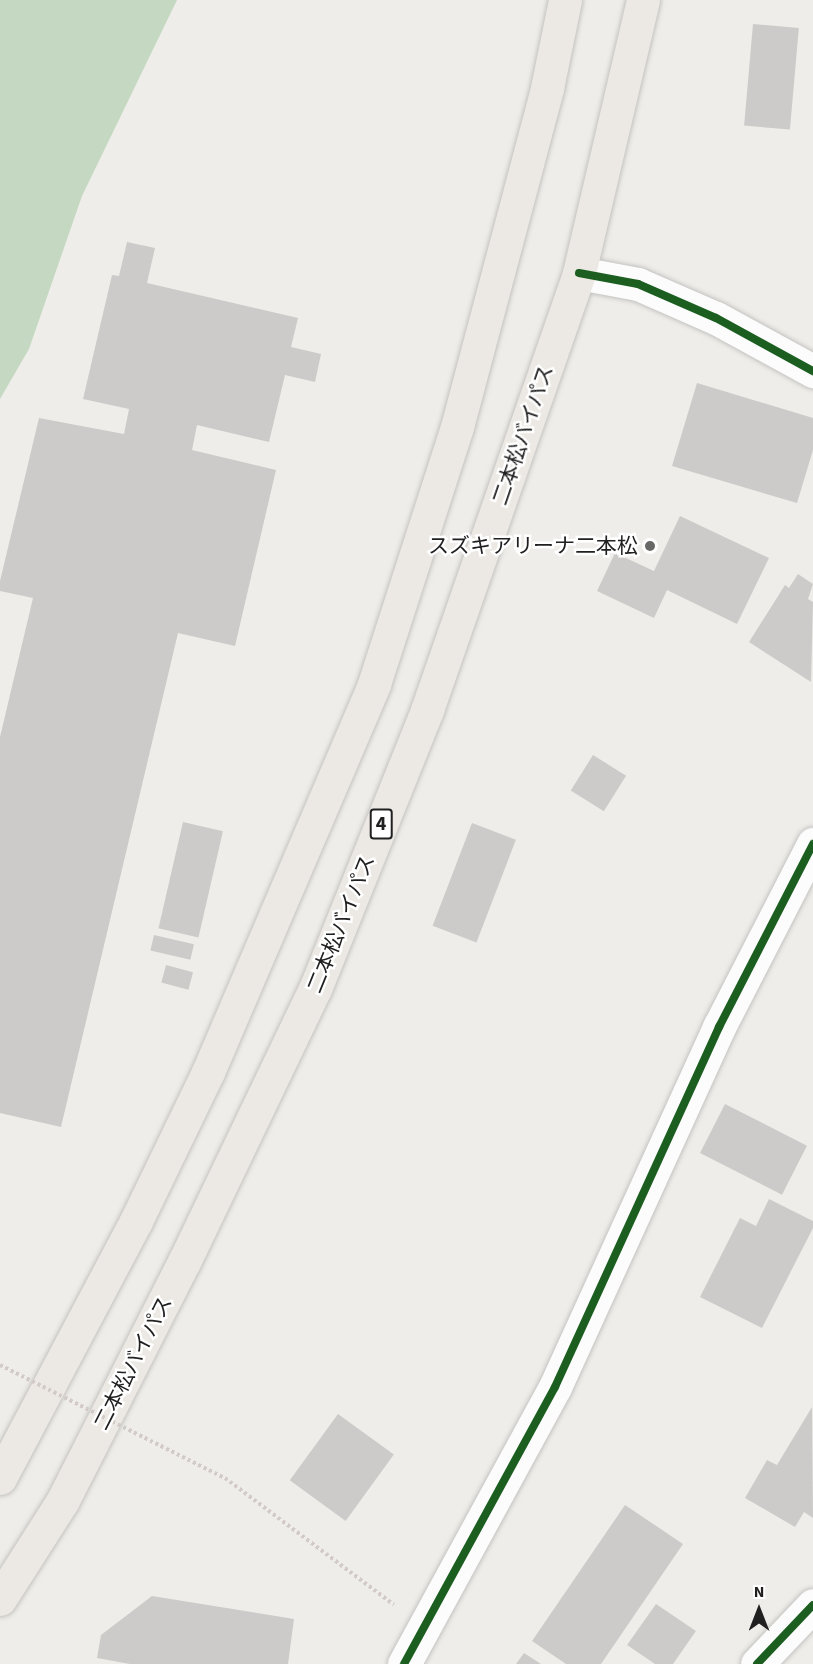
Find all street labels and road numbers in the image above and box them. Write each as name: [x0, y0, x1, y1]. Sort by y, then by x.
street label: 二本松バイパス: [487, 361, 559, 509]
road number: 4: [369, 807, 393, 841]
street label: 二本松バイパス: [302, 851, 380, 997]
street label: 二本松バイパス: [88, 1292, 178, 1434]

